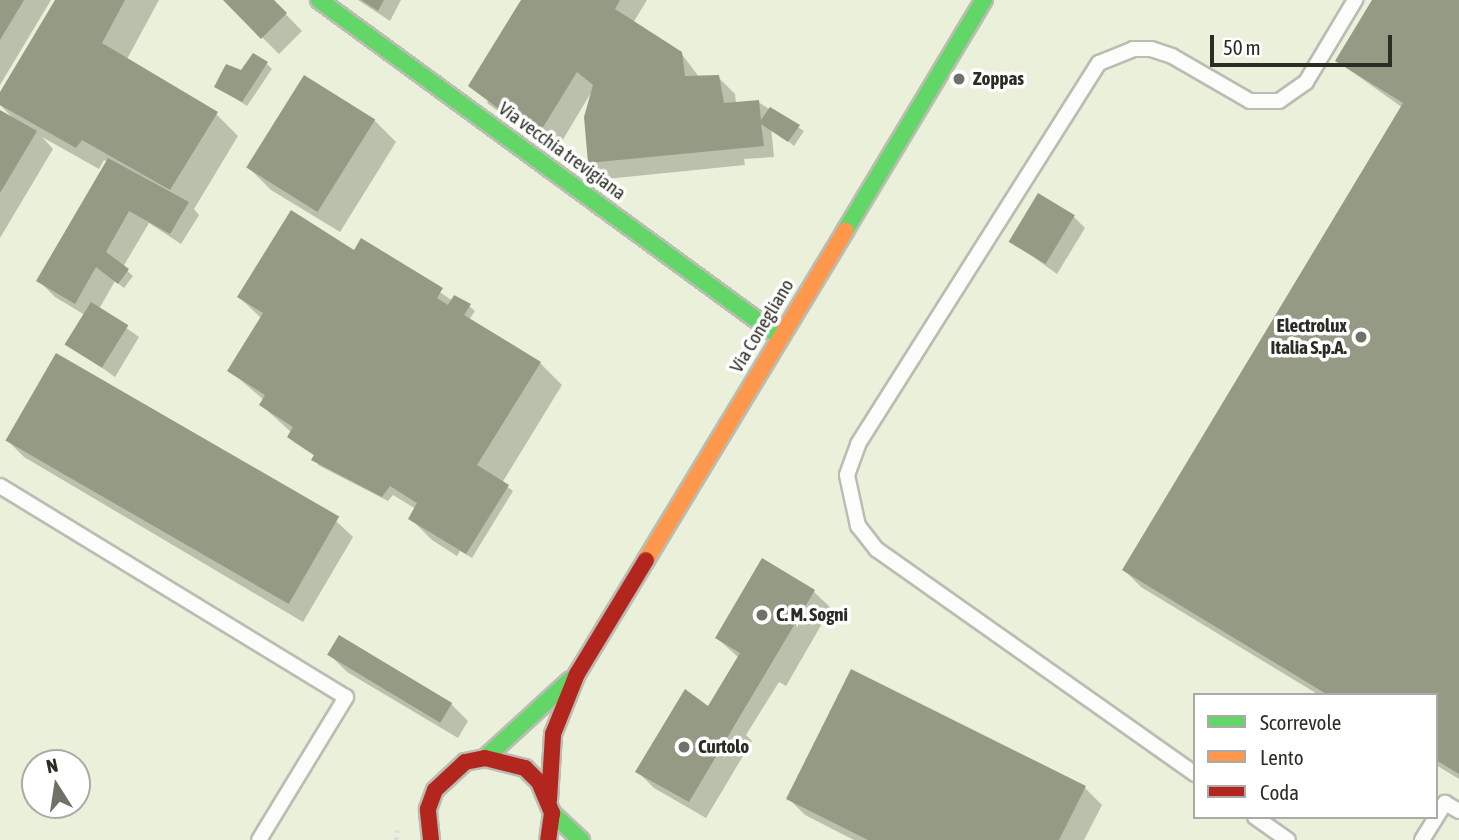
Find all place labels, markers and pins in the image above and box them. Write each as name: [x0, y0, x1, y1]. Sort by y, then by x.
place label: Zoppas: [973, 68, 1024, 90]
marker: Zoppas: [951, 71, 967, 87]
place label: Electrolux Italia S.p.A.: [1271, 315, 1347, 359]
marker: Electrolux Italia S.p.A.: [1353, 329, 1369, 345]
place label: C. M. Sogni: [776, 604, 848, 626]
marker: C. M. Sogni: [754, 607, 770, 623]
place label: Curtolo: [698, 736, 749, 758]
marker: Curtolo: [676, 739, 692, 755]

